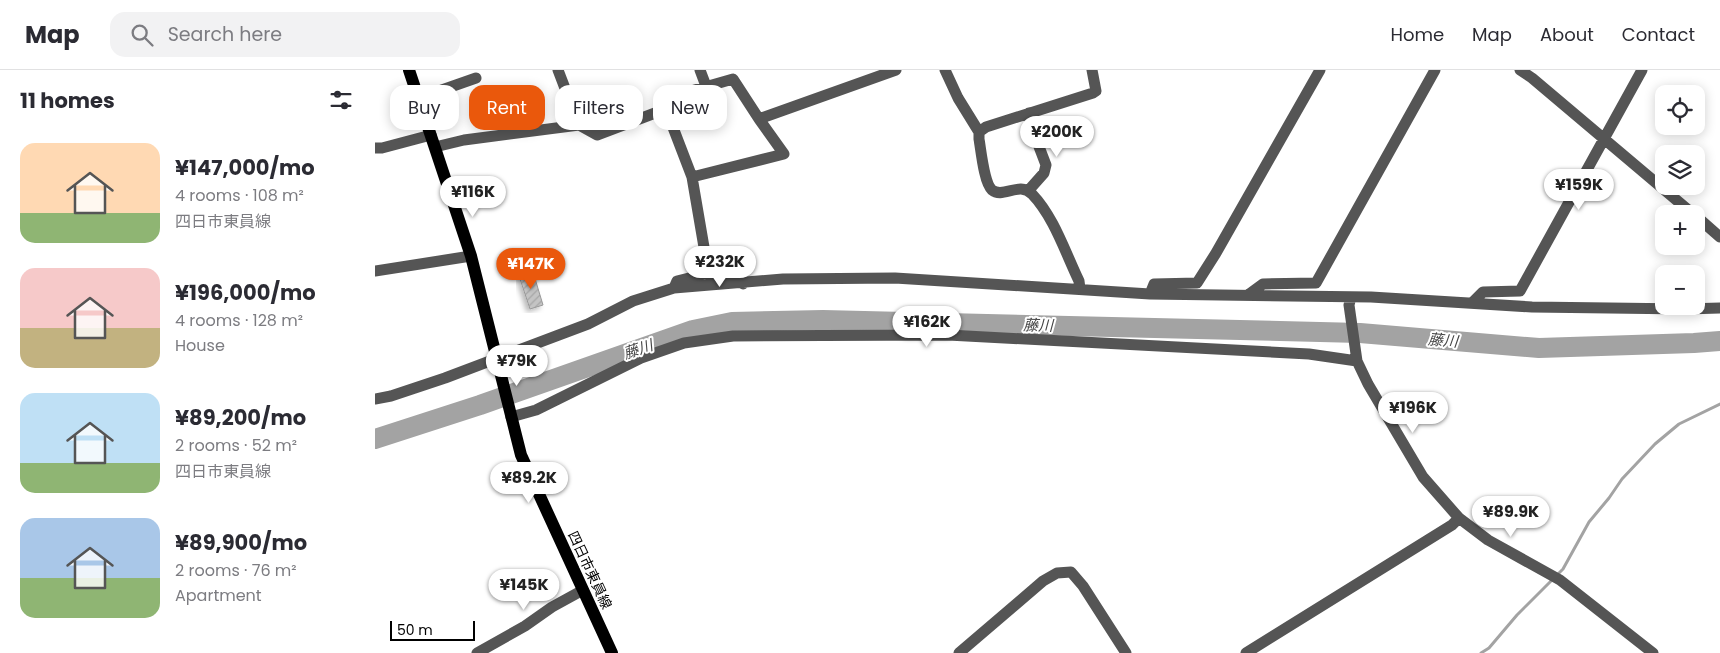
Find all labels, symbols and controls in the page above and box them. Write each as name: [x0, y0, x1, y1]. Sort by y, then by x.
search box: [110, 12, 460, 57]
text: Map: [25, 18, 80, 51]
icon: search: [128, 21, 156, 49]
text: Search here: [168, 21, 282, 48]
text: Home: [1390, 22, 1444, 47]
text: Map: [1472, 22, 1512, 47]
text: About: [1540, 22, 1594, 47]
text: Contact: [1622, 22, 1695, 47]
chip: Buy: [390, 85, 459, 130]
chip: Rent: [469, 85, 545, 130]
chip: Filters: [555, 85, 643, 130]
chip: New: [653, 85, 727, 130]
map controls: [1655, 85, 1705, 315]
button: locate: [1655, 85, 1705, 135]
text: 11 homes: [20, 86, 115, 115]
icon: filters: [327, 86, 355, 114]
pin: ¥200K: [1022, 116, 1092, 158]
text: ¥200K: [1031, 120, 1083, 143]
button: layers: [1655, 145, 1705, 195]
text: ¥147,000/mo: [175, 153, 315, 182]
icon: home: [60, 163, 120, 223]
pin: ¥159K: [1544, 168, 1614, 211]
text: ¥159K: [1555, 173, 1603, 196]
pin: ¥116K: [438, 176, 508, 218]
text: ¥116K: [451, 180, 495, 203]
text: 4 rooms · 108 m²: [175, 184, 304, 207]
button: +: [1655, 205, 1705, 255]
text: 四日市東員線: [175, 210, 271, 233]
pin: ¥232K: [685, 246, 755, 288]
pin: ¥147K: [496, 248, 566, 290]
text: ¥232K: [695, 250, 745, 273]
text: ¥147K: [507, 252, 555, 275]
button: −: [1655, 265, 1705, 315]
text: ¥196,000/mo: [175, 278, 316, 307]
icon: home: [60, 288, 120, 348]
pin: ¥162K: [892, 306, 962, 348]
text: 4 rooms · 128 m²: [175, 309, 303, 332]
text: ¥162K: [903, 310, 951, 333]
water label: 藤川: [1023, 314, 1055, 336]
water label: 藤川: [1427, 328, 1461, 352]
text: House: [175, 334, 225, 357]
water label: 藤川: [620, 334, 657, 364]
pin: ¥79K: [487, 344, 547, 387]
text: ¥79K: [497, 349, 537, 372]
pin: ¥196K: [1378, 392, 1448, 434]
text: ¥196K: [1389, 396, 1437, 419]
text: ¥89,200/mo: [175, 403, 306, 432]
icon: home: [60, 413, 120, 473]
text: 2 rooms · 52 m²: [175, 434, 297, 457]
text: 四日市東員線: [175, 460, 271, 483]
pin: ¥89.2K: [488, 462, 570, 504]
text: ¥89.2K: [501, 466, 557, 489]
pin: ¥89.9K: [1470, 496, 1552, 538]
text: ¥89.9K: [1483, 500, 1539, 523]
text: ¥89,900/mo: [175, 528, 307, 557]
street label: 四日市東員線: [563, 528, 617, 612]
icon: home: [60, 538, 120, 598]
text: 2 rooms · 76 m²: [175, 559, 297, 582]
pin: ¥145K: [489, 568, 559, 611]
text: ¥145K: [499, 573, 549, 596]
text: Apartment: [175, 584, 262, 607]
scale bar: [390, 618, 475, 641]
text: 50 m: [397, 620, 433, 640]

